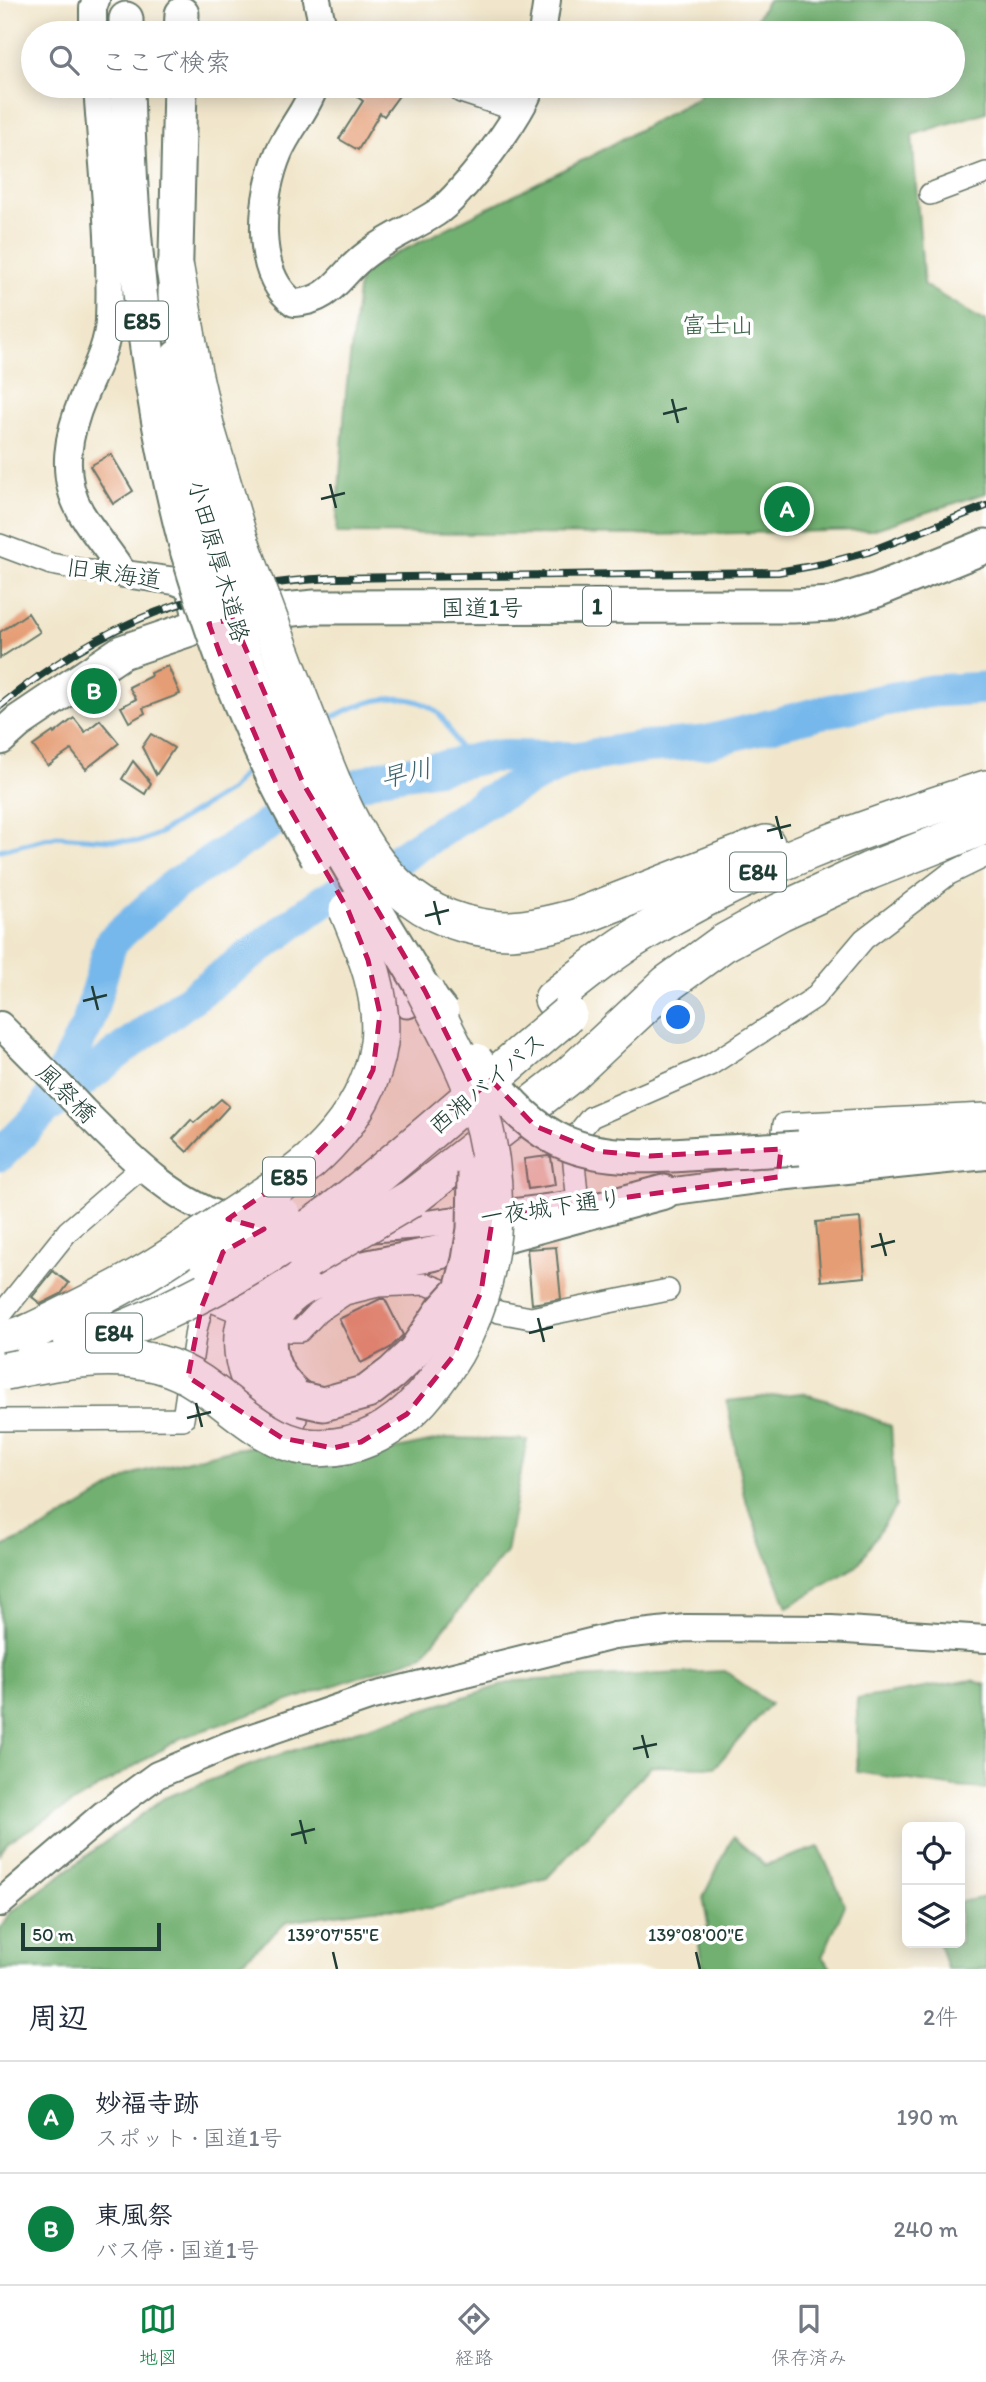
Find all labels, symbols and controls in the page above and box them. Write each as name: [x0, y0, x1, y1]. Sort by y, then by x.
search box: [21, 21, 965, 98]
icon: search: [45, 41, 83, 79]
text: ここで検索: [101, 46, 231, 78]
road number: E85: [116, 302, 168, 340]
park label: 富士山: [682, 310, 754, 339]
street label: 小田原厚木道路: [182, 476, 256, 646]
pin: A: [764, 483, 810, 535]
street label: 旧東海道: [64, 552, 164, 594]
road number: 1: [583, 586, 611, 626]
street label: 国道1号: [440, 593, 524, 622]
pin: B: [71, 665, 117, 717]
water label: 早川: [377, 752, 435, 794]
road number: E84: [730, 852, 786, 892]
your location: [661, 1000, 695, 1034]
street label: 西湘バイパス: [423, 1026, 551, 1140]
street label: 風祭橋: [31, 1057, 103, 1129]
road number: E85: [263, 1158, 315, 1196]
street label: 一夜城下通り: [478, 1183, 624, 1231]
road number: E84: [86, 1314, 142, 1352]
map controls: [902, 1822, 965, 1948]
button: locate: [902, 1822, 965, 1885]
button: layers: [902, 1885, 965, 1948]
scale bar: [21, 1920, 161, 1952]
text: 50 m: [32, 1923, 74, 1946]
text: 139°07'55"E: [287, 1924, 379, 1946]
text: 139°08'00"E: [648, 1924, 744, 1946]
text: 周辺: [28, 1999, 88, 2036]
text: 2件: [923, 2003, 958, 2031]
text: 妙福寺跡: [95, 2087, 199, 2119]
text: A: [44, 2103, 58, 2131]
text: 190 m: [897, 2103, 958, 2131]
text: スポット · 国道1号: [95, 2124, 283, 2152]
text: 東風祭: [95, 2199, 173, 2231]
text: B: [44, 2215, 58, 2243]
text: 240 m: [893, 2215, 958, 2243]
text: バス停 · 国道1号: [95, 2236, 260, 2264]
tab: 地図: [139, 2300, 177, 2369]
tab: 経路: [455, 2300, 493, 2369]
tab: 保存済み: [771, 2300, 847, 2369]

